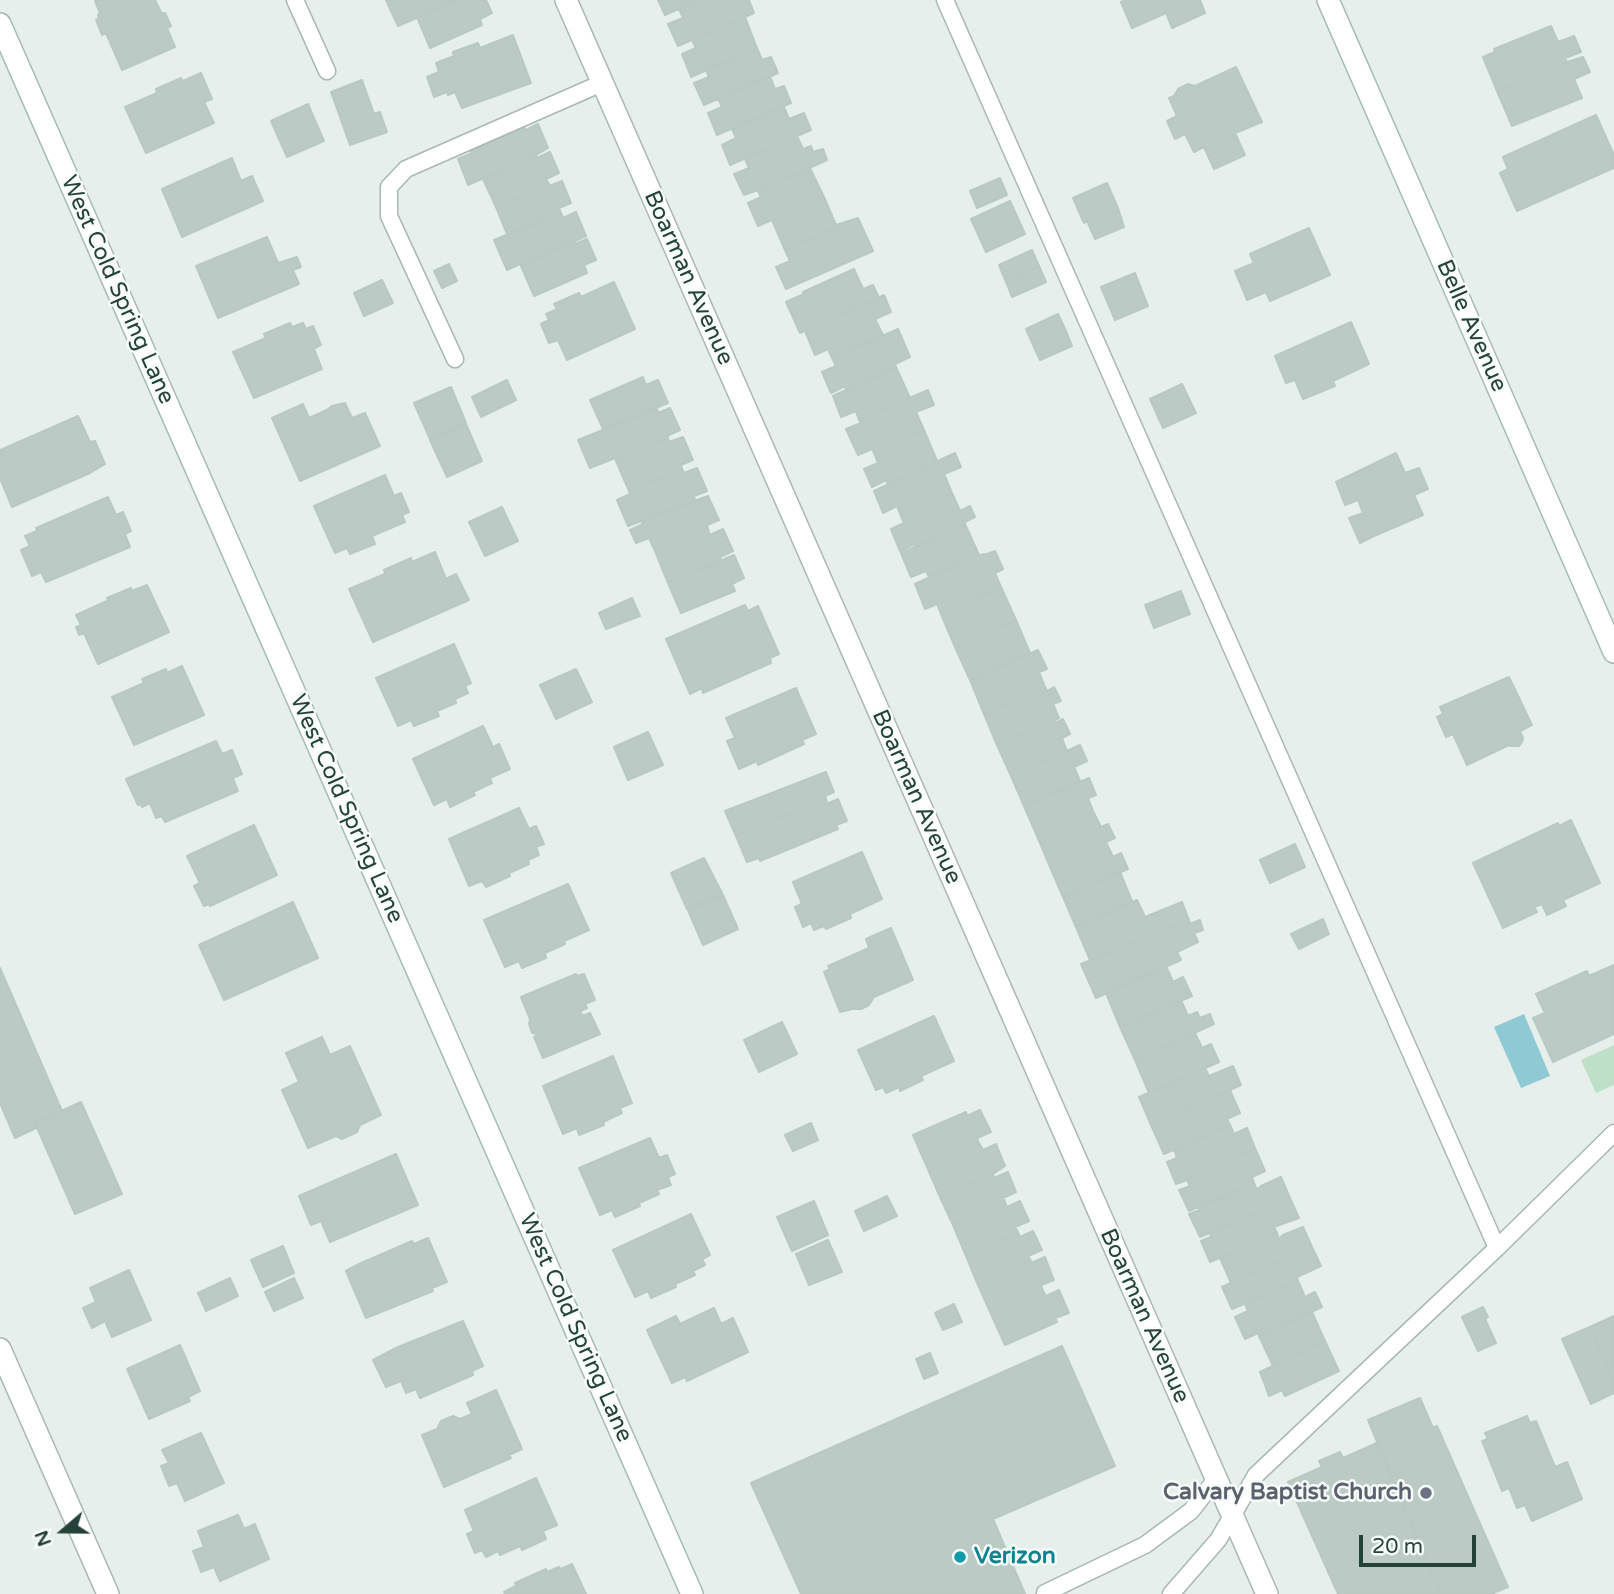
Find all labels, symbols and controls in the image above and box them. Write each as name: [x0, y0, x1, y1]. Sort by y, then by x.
street label: West Cold Spring Lane: [54, 171, 180, 409]
street label: Boarman Avenue: [637, 187, 739, 369]
street label: Belle Avenue: [1430, 256, 1512, 396]
street label: West Cold Spring Lane: [283, 690, 409, 928]
street label: Boarman Avenue: [865, 706, 967, 888]
street label: West Cold Spring Lane: [512, 1209, 638, 1447]
street label: Boarman Avenue: [1093, 1225, 1195, 1407]
place label: Calvary Baptist Church: [1163, 1479, 1412, 1507]
marker: Calvary Baptist Church: [1418, 1485, 1434, 1501]
north arrow: [28, 1496, 98, 1566]
scale bar: [1362, 1520, 1479, 1564]
text: N: [30, 1527, 56, 1549]
text: 20 m: [1372, 1534, 1423, 1559]
place label: Verizon: [974, 1543, 1056, 1571]
marker: Verizon: [952, 1549, 968, 1565]

